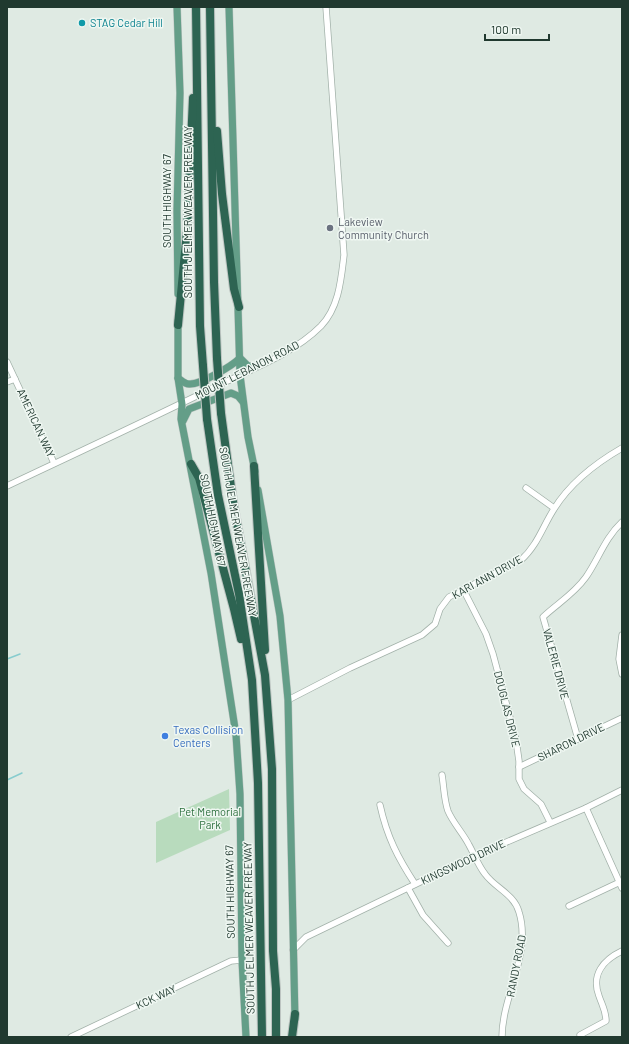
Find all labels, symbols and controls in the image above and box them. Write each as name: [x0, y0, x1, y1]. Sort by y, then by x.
place label: STAG Cedar Hill: [90, 16, 163, 29]
scale bar: [485, 16, 549, 42]
marker: STAG Cedar Hill: [77, 18, 87, 28]
text: 100 m: [491, 22, 521, 36]
street label: SOUTH J ELMER WEAVER FREEWAY: [181, 126, 194, 298]
street label: SOUTH HIGHWAY 67: [160, 154, 173, 248]
place label: Lakeview Community Church: [338, 215, 429, 241]
marker: Lakeview Community Church: [325, 223, 335, 233]
street label: MOUNT LEBANON ROAD: [193, 338, 301, 401]
street label: AMERICAN WAY: [15, 386, 58, 459]
street label: SOUTH J ELMER WEAVER FREEWAY: [217, 446, 260, 618]
street label: SOUTH HIGHWAY 67: [198, 473, 229, 567]
street label: KARI ANN DRIVE: [449, 552, 525, 601]
street label: VALERIE DRIVE: [541, 627, 572, 701]
street label: DOUGLAS DRIVE: [492, 669, 523, 749]
street label: SHARON DRIVE: [535, 720, 607, 763]
place label: Texas Collision Centers: [173, 723, 243, 749]
marker: Texas Collision Centers: [160, 731, 170, 741]
park label: Pet Memorial Park: [179, 805, 241, 831]
street label: KINGSWOOD DRIVE: [419, 836, 507, 887]
street label: SOUTH J ELMER WEAVER FREEWAY: [240, 842, 257, 1014]
street label: SOUTH HIGHWAY 67: [222, 845, 237, 939]
street label: RANDY ROAD: [503, 933, 528, 998]
street label: KCK WAY: [134, 982, 178, 1012]

